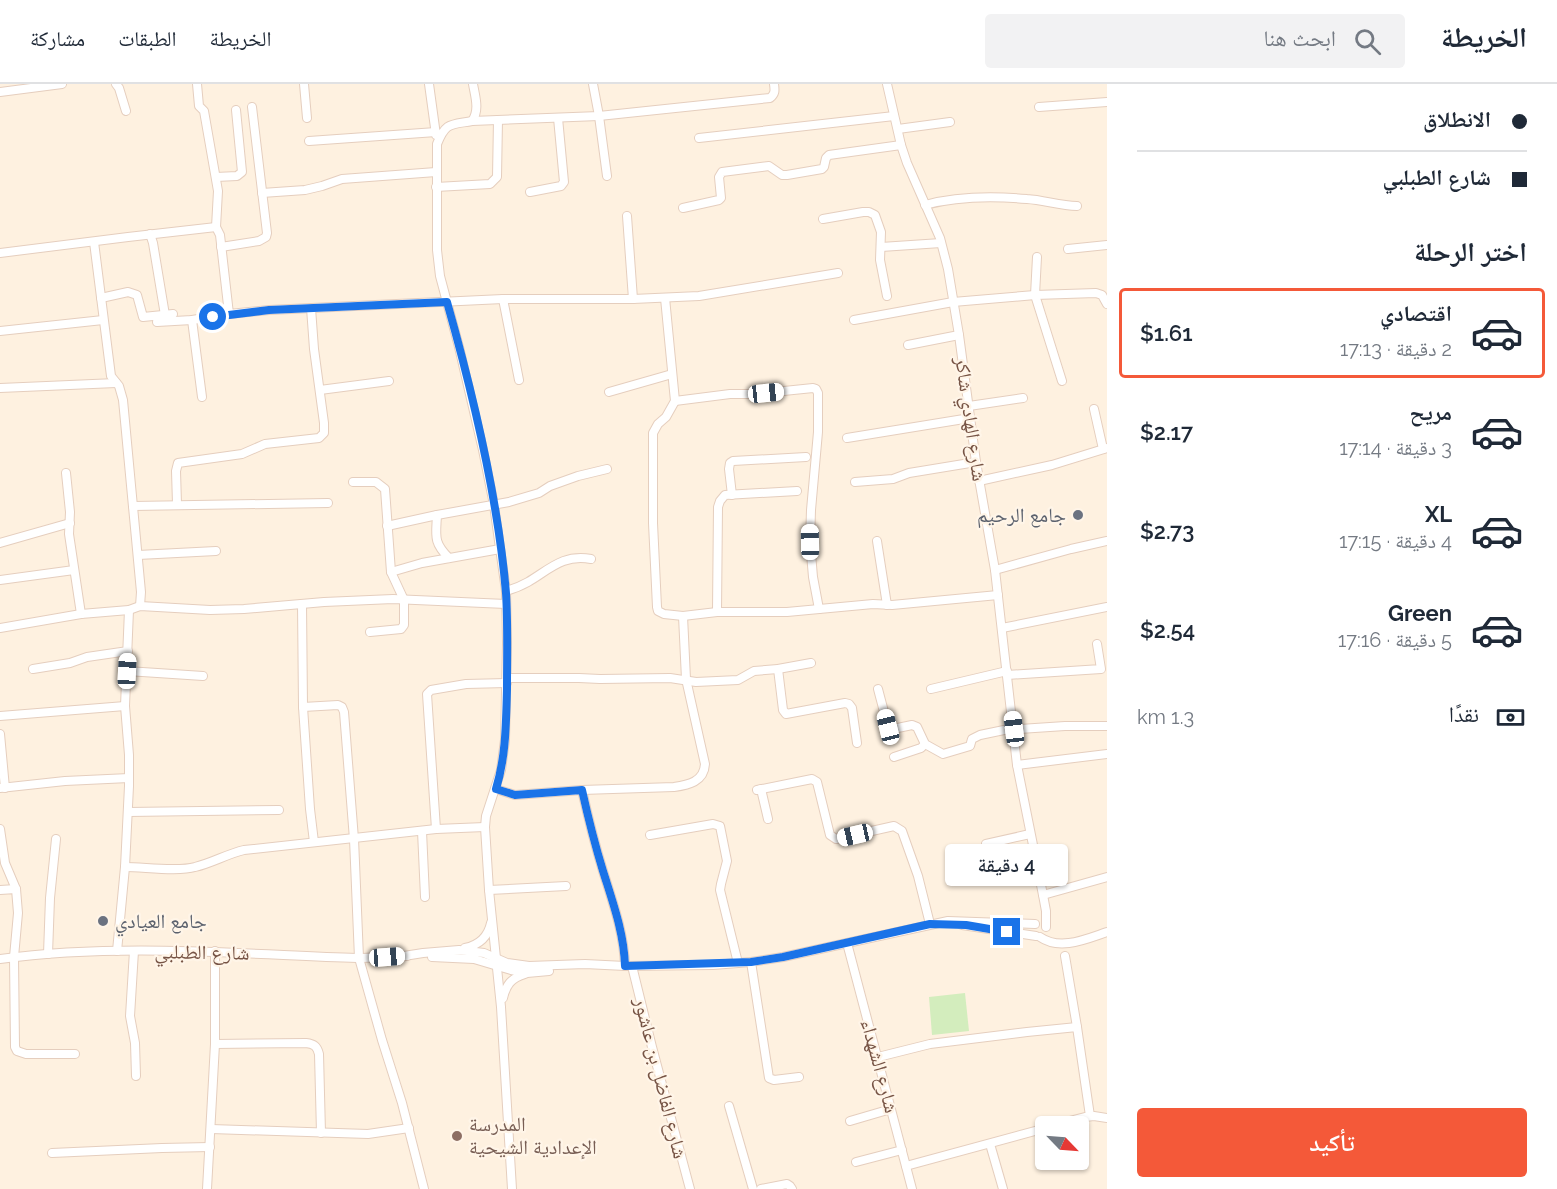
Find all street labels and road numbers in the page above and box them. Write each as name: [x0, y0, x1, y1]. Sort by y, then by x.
street label: شارع الهادي شاكر: [946, 354, 992, 483]
street label: شارع الطبلبي: [154, 939, 250, 969]
street label: شارع الفاضل بن عاشور: [628, 994, 693, 1161]
street label: شارع الشهداء: [855, 1017, 904, 1116]

